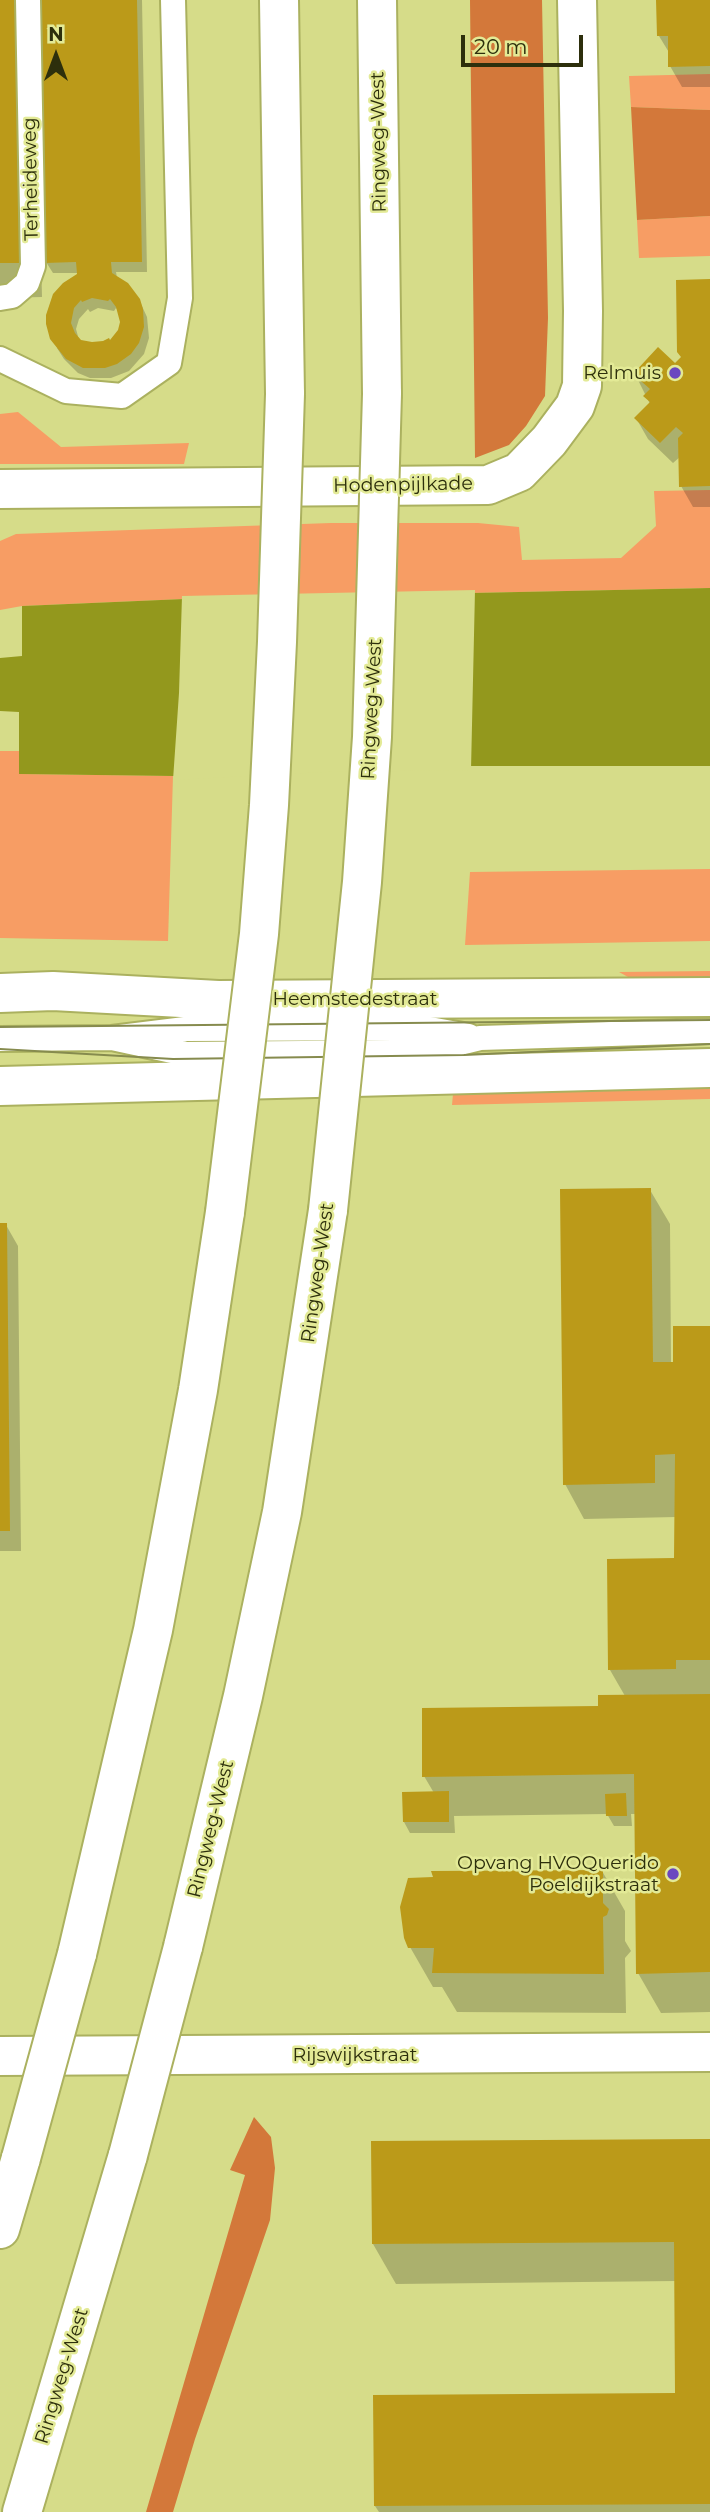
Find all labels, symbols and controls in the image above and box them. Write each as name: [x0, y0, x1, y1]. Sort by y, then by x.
north arrow: [21, 21, 91, 91]
scale bar: [465, 21, 588, 65]
text: N: [48, 23, 64, 46]
text: 20 m: [474, 34, 528, 59]
street label: Ringweg-West: [366, 71, 392, 213]
street label: Terheideweg: [19, 117, 43, 241]
place label: Relmuis: [583, 362, 661, 384]
marker: Relmuis: [667, 365, 683, 381]
street label: Hodenpijlkade: [333, 472, 473, 498]
street label: Ringweg-West: [357, 638, 387, 780]
street label: Heemstedestraat: [273, 988, 437, 1010]
street label: Ringweg-West: [297, 1202, 339, 1344]
street label: Ringweg-West: [183, 1758, 239, 1900]
place label: Opvang HVOQuerido Poeldijkstraat: [457, 1852, 659, 1896]
marker: Opvang HVOQuerido Poeldijkstraat: [665, 1866, 681, 1882]
street label: Rijswijkstraat: [292, 2044, 418, 2066]
street label: Ringweg-West: [30, 2305, 94, 2447]

